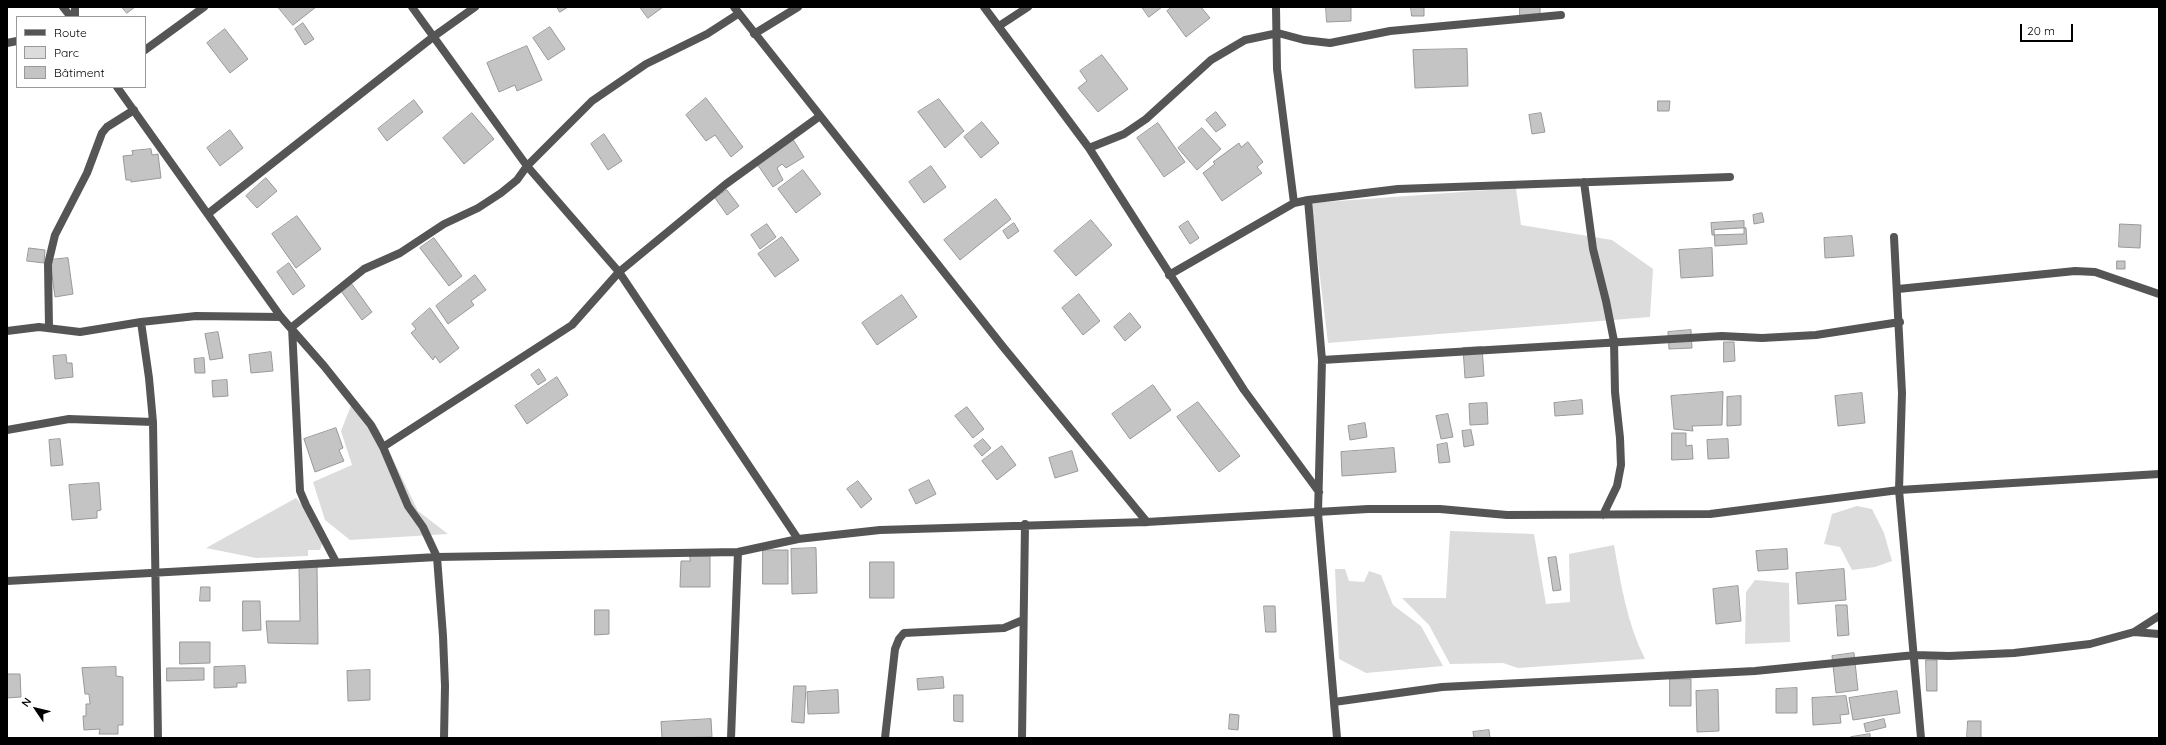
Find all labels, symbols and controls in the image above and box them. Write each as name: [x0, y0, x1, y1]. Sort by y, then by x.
legend: [16, 16, 146, 88]
scale bar: [2022, 16, 2075, 42]
text: 20 m: [2027, 23, 2055, 38]
text: Route: [54, 25, 87, 40]
text: Parc: [54, 45, 79, 60]
text: Bâtiment: [54, 65, 104, 80]
north arrow: [16, 689, 56, 729]
text: N: [18, 695, 34, 709]

